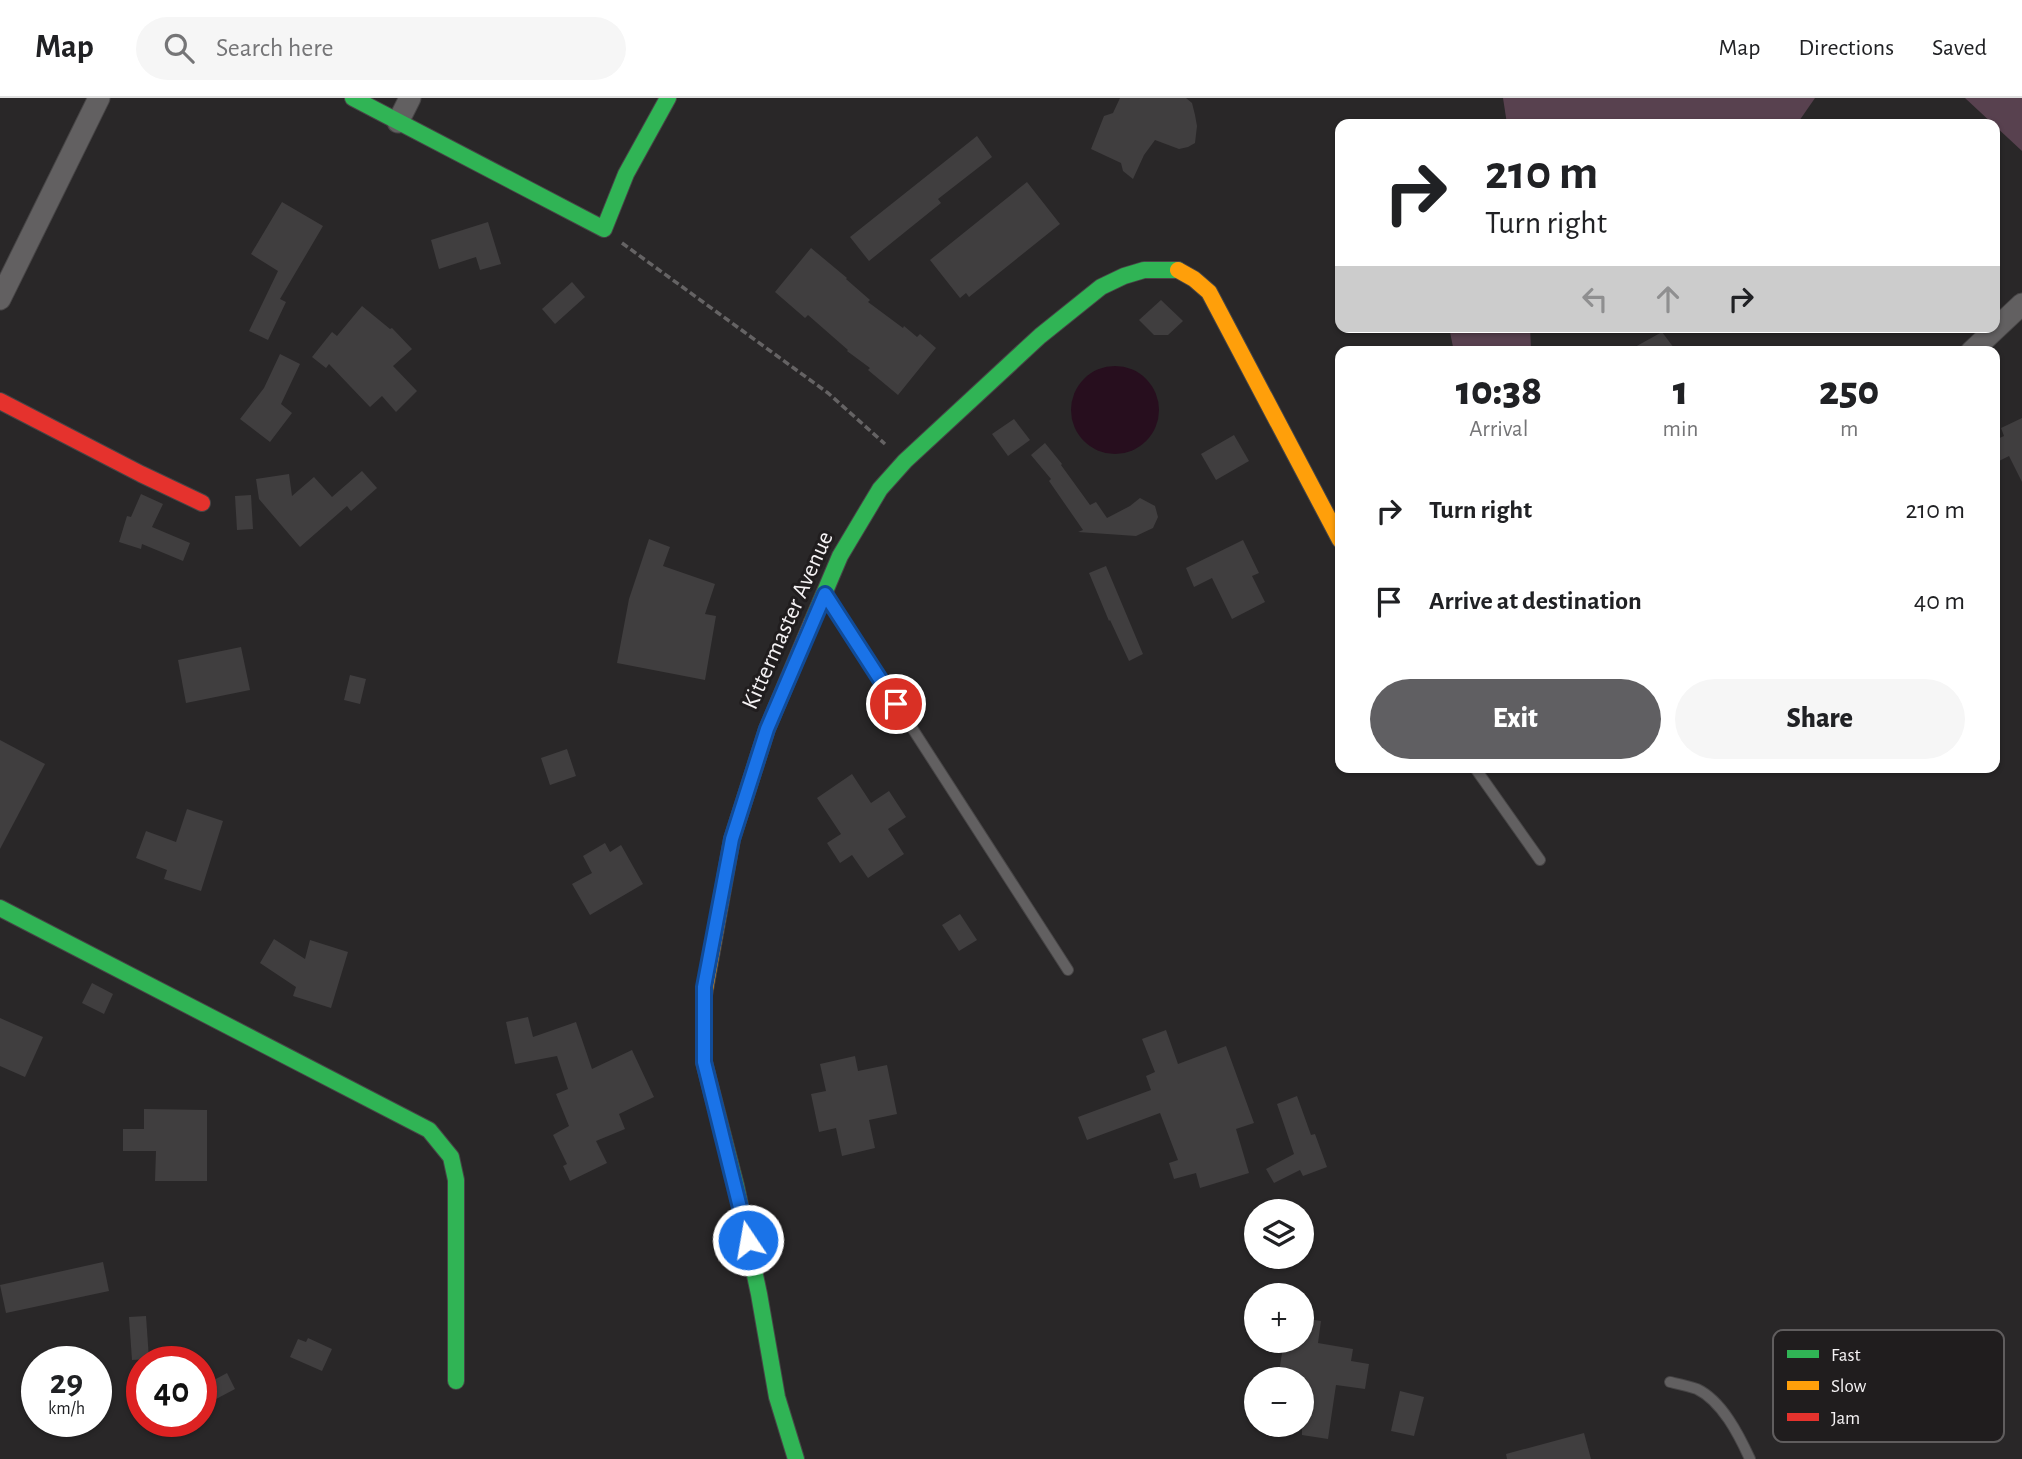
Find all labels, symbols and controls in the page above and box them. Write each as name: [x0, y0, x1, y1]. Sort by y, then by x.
search box: [136, 17, 626, 80]
icon: search: [160, 29, 198, 67]
text: Map: [35, 31, 94, 64]
text: Search here: [216, 35, 334, 61]
text: Map: [1718, 36, 1760, 60]
text: Directions: [1798, 36, 1894, 60]
text: Saved: [1932, 36, 1987, 60]
icon: right: [1370, 147, 1461, 238]
text: 210 m: [1485, 149, 1598, 198]
text: Turn right: [1485, 207, 1607, 239]
icon: left: [1576, 280, 1614, 318]
icon: ahead: [1649, 280, 1687, 318]
icon: right: [1722, 280, 1760, 318]
text: 10:38: [1456, 370, 1542, 412]
text: 1: [1673, 370, 1688, 412]
text: 250: [1819, 370, 1879, 412]
text: Arrival: [1469, 418, 1528, 441]
text: min: [1663, 418, 1698, 441]
text: m: [1840, 418, 1858, 441]
icon: right: [1370, 492, 1408, 530]
text: Turn right: [1429, 497, 1532, 523]
text: 210 m: [1905, 497, 1965, 523]
street label: Kittermaster Avenue: [738, 528, 838, 713]
icon: arrive: [1370, 583, 1408, 621]
text: Arrive at destination: [1429, 588, 1642, 614]
text: 40 m: [1914, 588, 1965, 614]
pin: [866, 674, 926, 734]
button: Exit: [1370, 679, 1661, 759]
button: Share: [1675, 679, 1965, 759]
icon: arrive: [877, 685, 915, 723]
map controls: [1244, 1199, 1314, 1437]
button: layers: [1244, 1199, 1314, 1269]
position arrow: [711, 1203, 785, 1277]
button: +: [1244, 1283, 1314, 1353]
legend: [1773, 1330, 2004, 1442]
speed limit sign: 40: [126, 1346, 217, 1437]
text: Fast: [1831, 1346, 1861, 1365]
text: 29: [50, 1365, 83, 1400]
button: −: [1244, 1367, 1314, 1437]
text: Slow: [1831, 1377, 1867, 1396]
text: km/h: [48, 1400, 85, 1418]
text: Jam: [1831, 1409, 1860, 1428]

